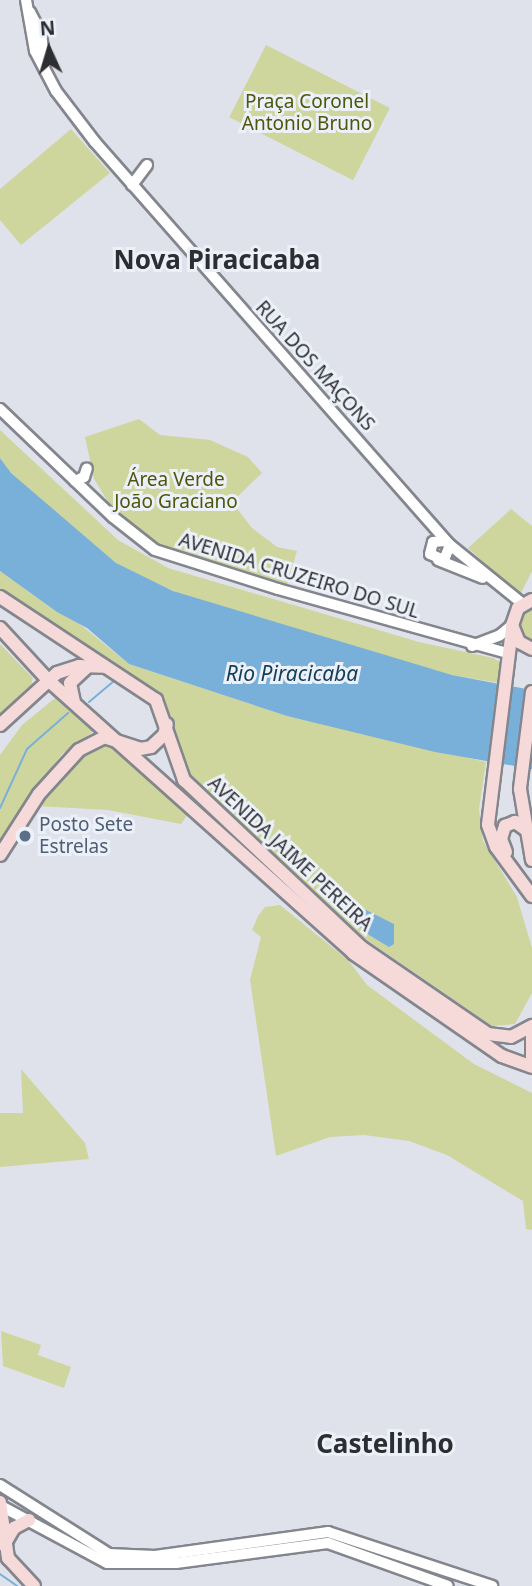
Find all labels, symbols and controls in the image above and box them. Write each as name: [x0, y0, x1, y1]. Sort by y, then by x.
north arrow: [14, 14, 84, 84]
text: N: [39, 15, 56, 42]
park label: Praça Coronel Antonio Bruno: [242, 91, 372, 135]
district label: Nova Piracicaba: [114, 244, 320, 276]
street label: RUA DOS MAÇONS: [251, 296, 379, 436]
park label: Área Verde João Graciano: [114, 469, 238, 513]
street label: AVENIDA CRUZEIRO DO SUL: [176, 529, 422, 623]
water label: Rio Piracicaba: [226, 660, 358, 686]
street label: AVENIDA JAIME PEREIRA: [203, 772, 377, 936]
place label: Posto Sete Estrelas: [39, 814, 133, 858]
marker: Posto Sete Estrelas: [17, 828, 33, 844]
district label: Castelinho: [316, 1428, 454, 1460]

